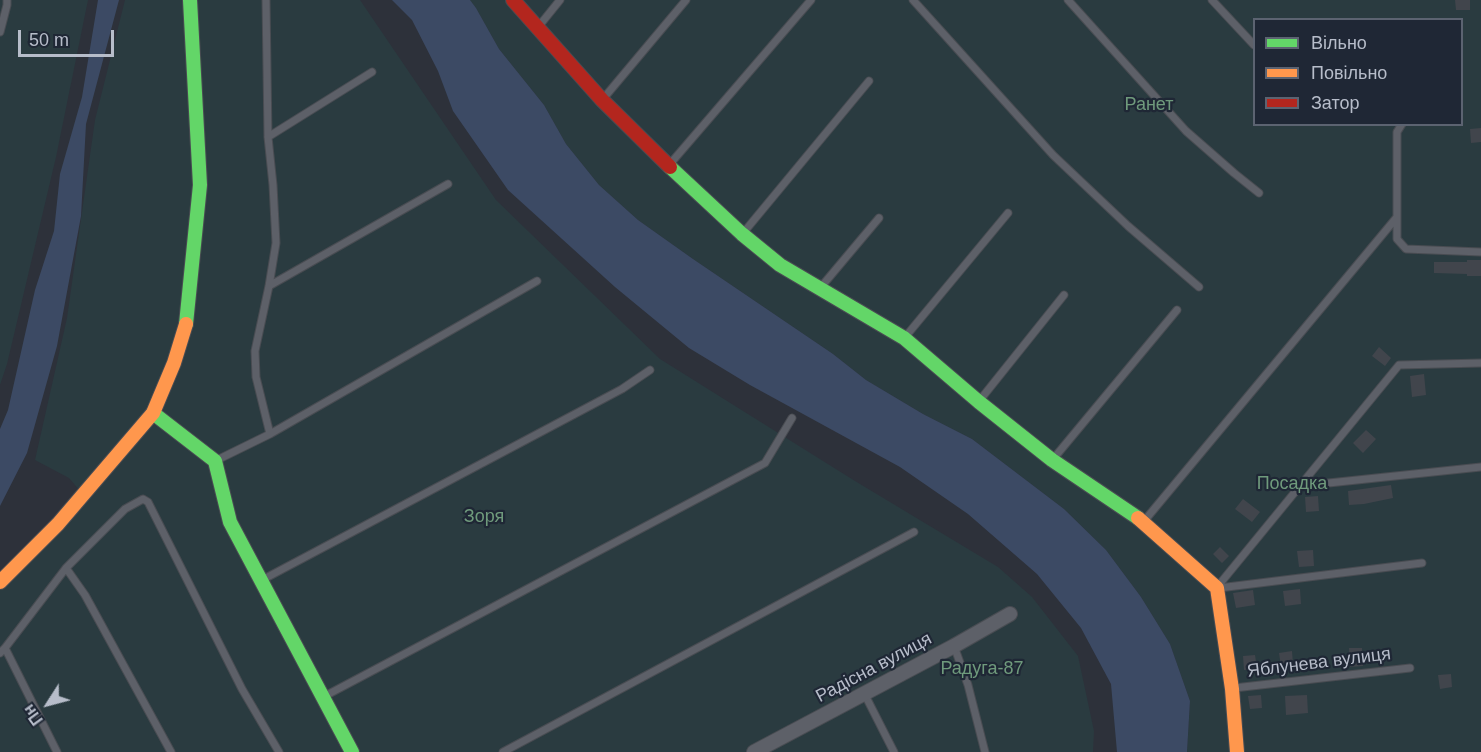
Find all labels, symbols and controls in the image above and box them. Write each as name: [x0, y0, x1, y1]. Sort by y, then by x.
scale bar: [21, 18, 117, 56]
legend: [1253, 18, 1463, 126]
text: 50 m: [29, 30, 69, 50]
text: Вільно: [1311, 33, 1367, 53]
text: Повільно: [1311, 63, 1387, 83]
text: Затор: [1311, 93, 1360, 113]
park label: Ранет: [1124, 94, 1174, 116]
park label: Посадка: [1257, 473, 1327, 495]
park label: Зоря: [464, 506, 504, 528]
street label: Радісна вулиця: [812, 628, 936, 708]
street label: Яблунева вулиця: [1246, 643, 1392, 683]
park label: Радуга-87: [940, 658, 1024, 680]
north arrow: [18, 674, 78, 734]
text: Пн: [20, 701, 46, 728]

